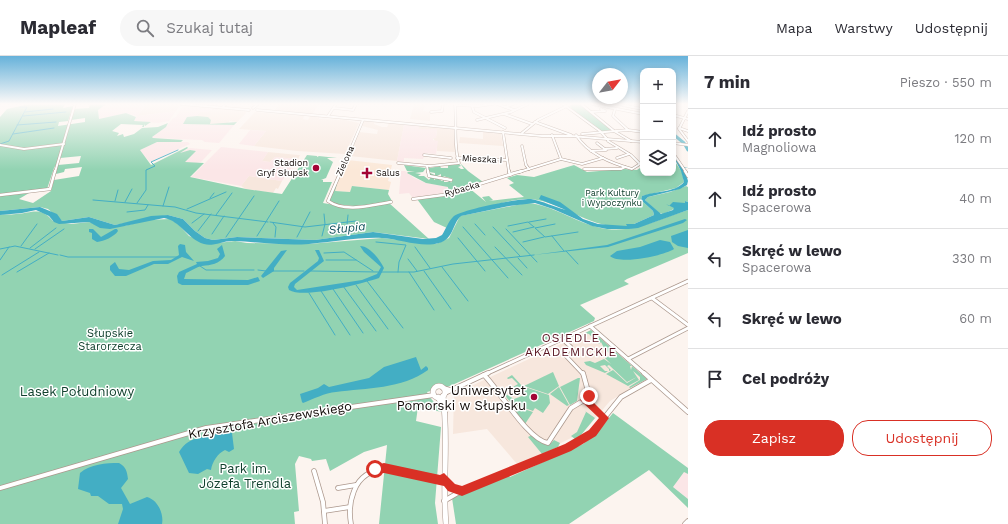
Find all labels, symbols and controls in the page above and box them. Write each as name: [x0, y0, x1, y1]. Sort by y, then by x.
search box: [120, 10, 400, 46]
text: Mapleaf: [20, 16, 96, 39]
icon: search: [134, 17, 156, 39]
text: Szukaj tutaj: [166, 19, 253, 37]
text: Mapa: [776, 20, 812, 36]
text: Warstwy: [834, 20, 893, 36]
text: Udostępnij: [915, 20, 988, 36]
north arrow: [592, 68, 628, 104]
map controls: [640, 68, 676, 176]
button: +: [640, 68, 676, 104]
text: 7 min: [704, 72, 750, 92]
text: Pieszo · 550 m: [900, 75, 992, 90]
button: −: [640, 104, 676, 140]
text: Idź prosto: [742, 122, 816, 140]
icon: ahead: [704, 128, 726, 150]
text: 120 m: [954, 131, 992, 146]
button: layers: [640, 140, 676, 176]
text: Magnoliowa: [742, 140, 816, 155]
street label: Zielona: [334, 144, 356, 178]
street label: Mieszka I: [462, 153, 502, 165]
place label: Stadion Gryf Słupsk: [257, 158, 308, 178]
marker: Stadion Gryf Słupsk: [311, 163, 321, 173]
marker: Salus: [361, 167, 373, 179]
place label: Salus: [376, 168, 400, 178]
street label: Rybacka: [443, 179, 481, 199]
text: Idź prosto: [742, 182, 816, 200]
park label: Park Kultury i Wypoczynku: [582, 188, 642, 208]
icon: ahead: [704, 188, 726, 210]
text: 40 m: [959, 191, 992, 206]
text: Spacerowa: [742, 200, 811, 215]
water label: Słupia: [328, 219, 367, 237]
text: Skręć w lewo: [742, 242, 842, 260]
icon: left: [704, 248, 726, 270]
text: 330 m: [952, 251, 992, 266]
text: Spacerowa: [742, 260, 811, 275]
icon: left: [704, 308, 726, 330]
text: Skręć w lewo: [742, 310, 842, 328]
text: 60 m: [959, 311, 992, 326]
park label: Słupskie Starorzecza: [78, 327, 142, 353]
district label: OSIEDLE AKADEMICKIE: [525, 331, 617, 359]
icon: arrive: [704, 368, 726, 390]
text: Cel podróży: [742, 370, 829, 388]
place label: Uniwersytet Pomorski w Słupsku: [397, 383, 527, 413]
park label: Lasek Południowy: [20, 384, 134, 399]
route end: [580, 387, 598, 405]
marker: Uniwersytet Pomorski w Słupsku: [529, 392, 539, 402]
street label: Krzysztofa Arciszewskiego: [187, 398, 353, 442]
button: Zapisz: [704, 420, 844, 456]
button: Udostępnij: [852, 420, 992, 456]
route start: [366, 460, 384, 478]
park label: Park im. Józefa Trendla: [199, 461, 292, 491]

